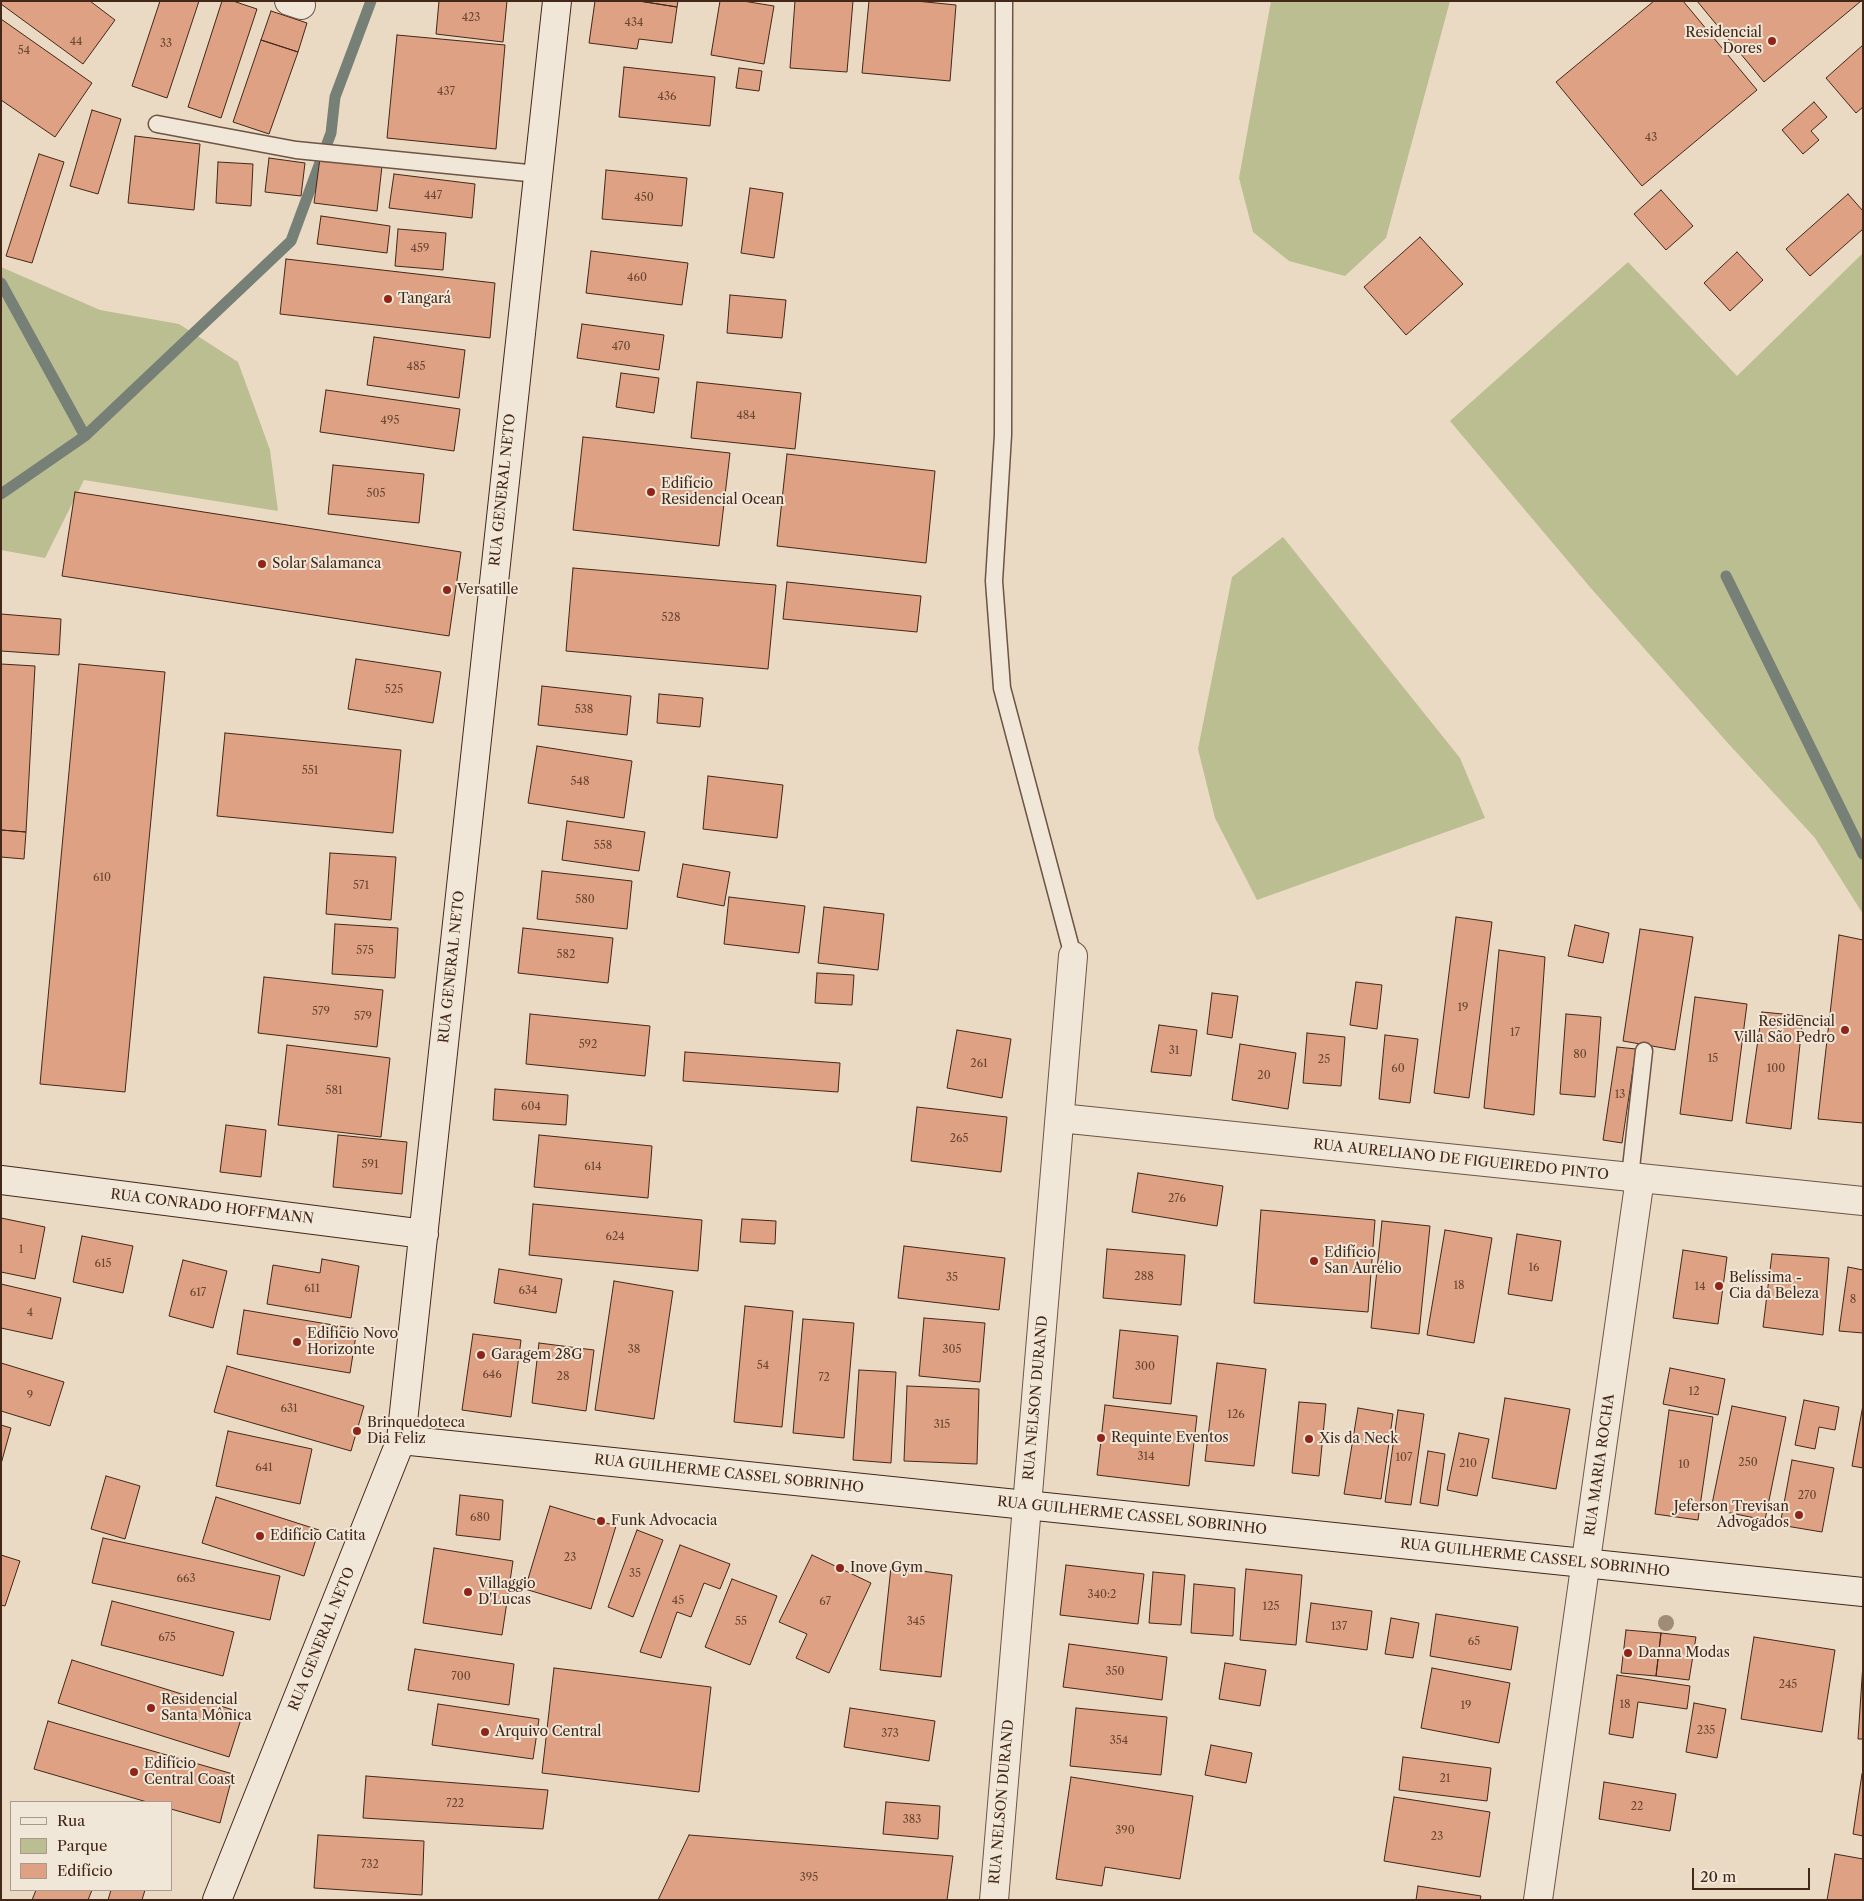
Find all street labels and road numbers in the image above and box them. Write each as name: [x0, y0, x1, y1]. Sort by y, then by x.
street label: RUA GENERAL NETO: [487, 413, 519, 567]
street label: RUA GENERAL NETO: [436, 890, 468, 1044]
street label: RUA AURELIANO DE FIGUEIREDO PINTO: [1312, 1136, 1610, 1184]
street label: RUA CONRADO HOFFMANN: [109, 1186, 315, 1228]
street label: RUA NELSON DURAND: [1020, 1315, 1052, 1481]
street label: RUA MARIA ROCHA: [1582, 1393, 1618, 1537]
street label: RUA GUILHERME CASSEL SOBRINHO: [593, 1451, 865, 1497]
street label: RUA GUILHERME CASSEL SOBRINHO: [996, 1493, 1268, 1539]
street label: RUA GUILHERME CASSEL SOBRINHO: [1399, 1535, 1671, 1581]
street label: RUA GENERAL NETO: [285, 1565, 359, 1713]
street label: RUA NELSON DURAND: [986, 1719, 1018, 1885]

